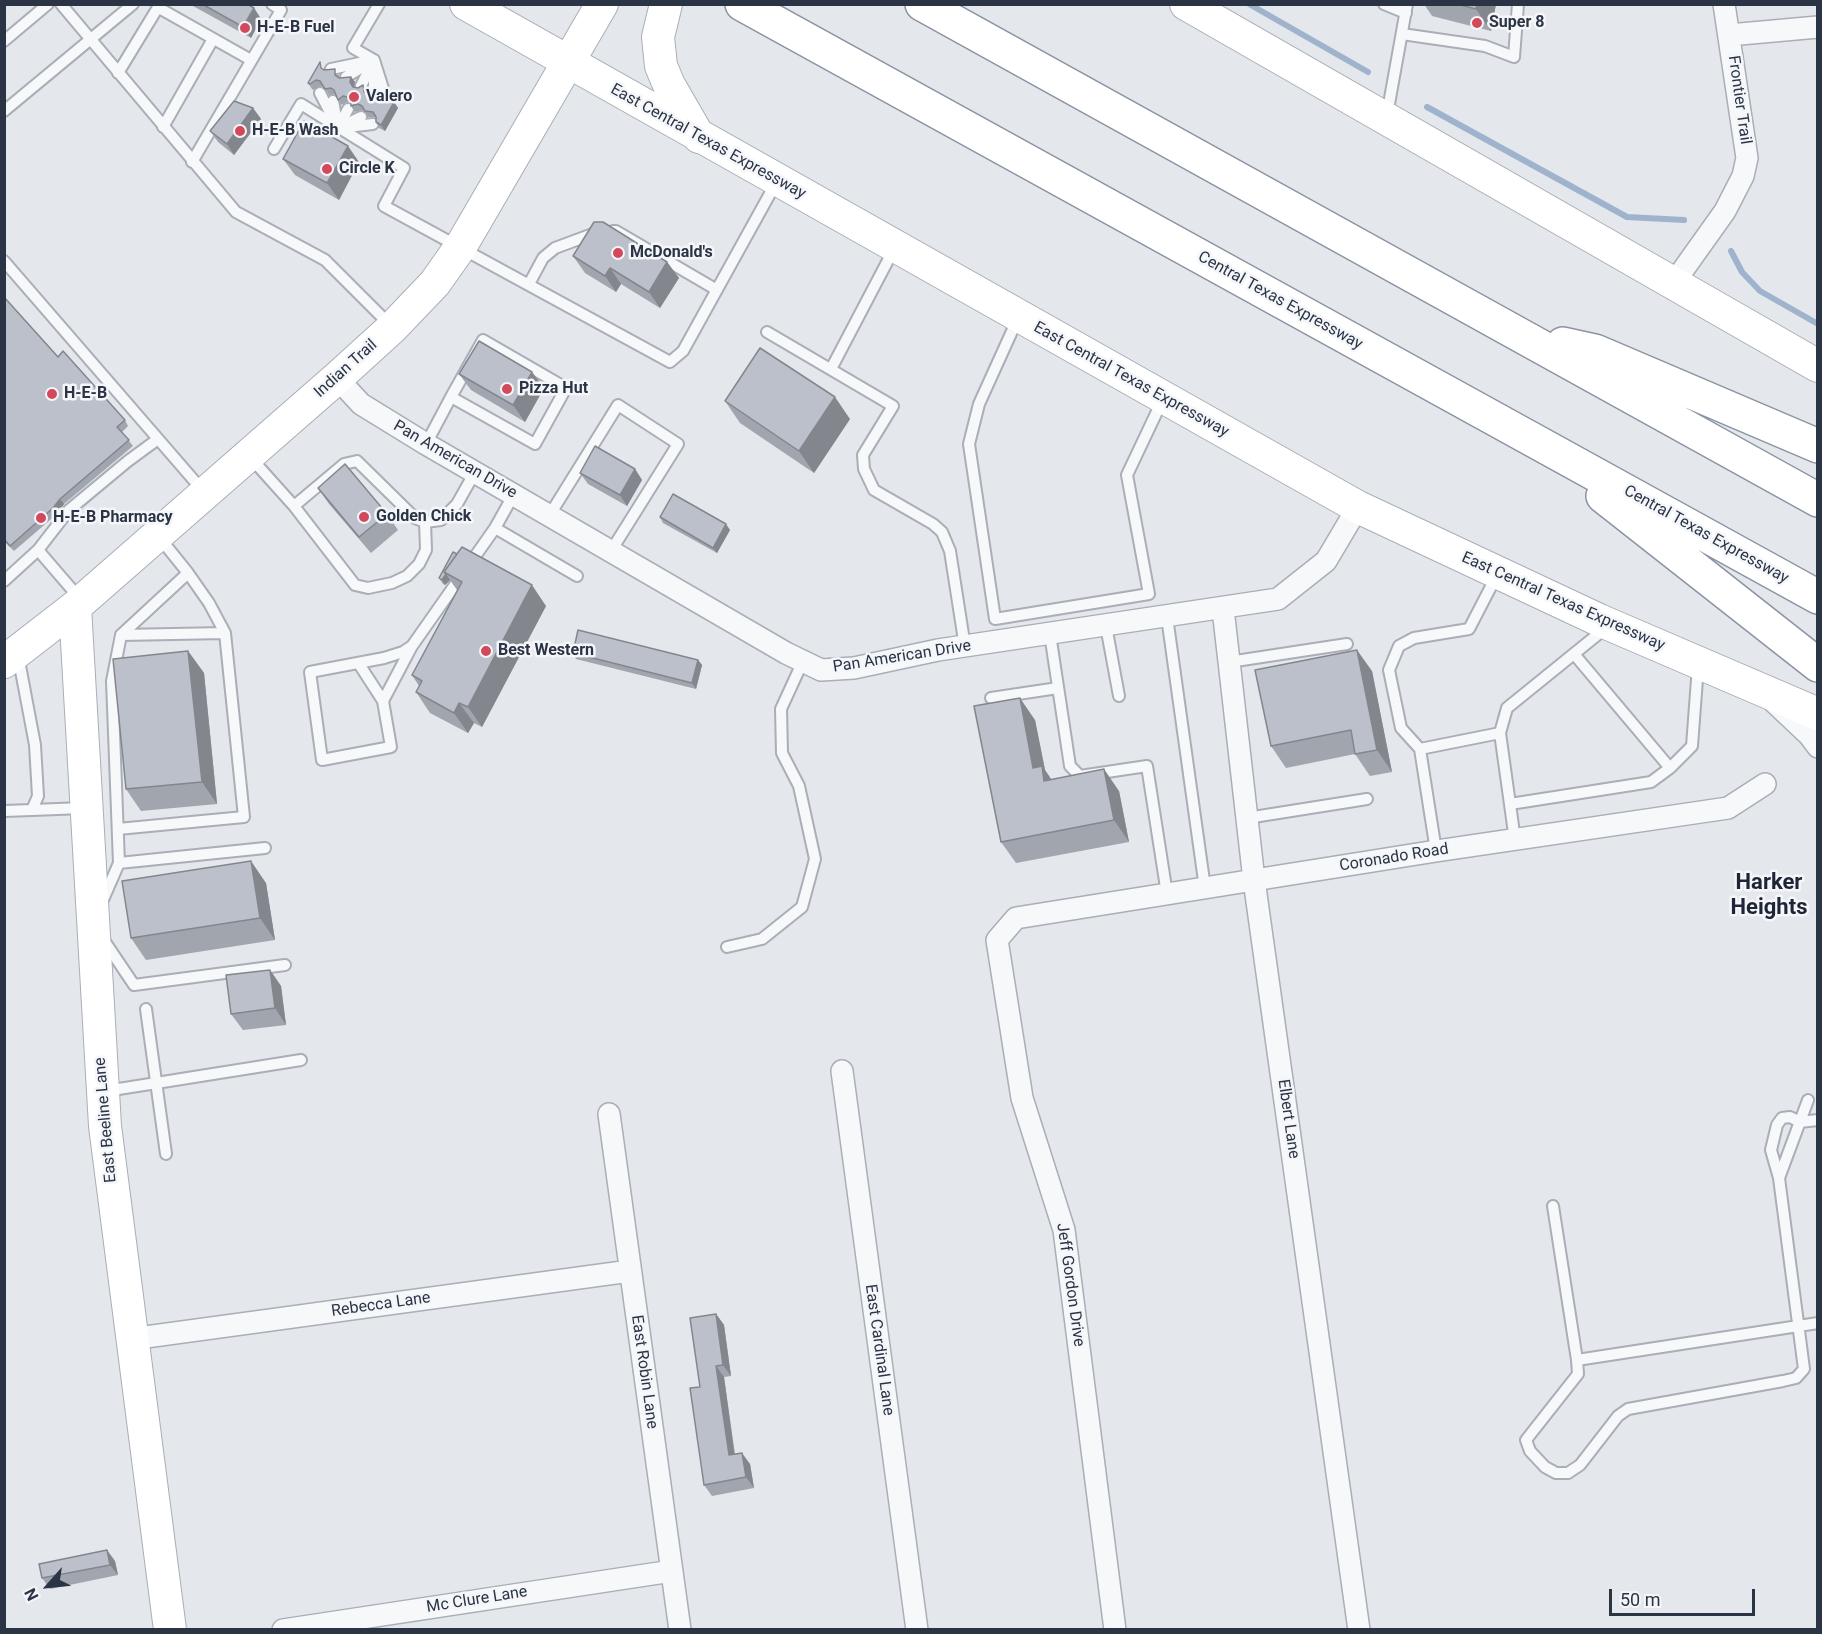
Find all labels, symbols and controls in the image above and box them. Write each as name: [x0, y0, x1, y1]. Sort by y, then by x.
place label: Super 8: [1489, 13, 1544, 33]
marker: Super 8: [1470, 16, 1484, 30]
place label: H-E-B Fuel: [257, 18, 335, 38]
marker: H-E-B Fuel: [238, 21, 252, 35]
street label: Frontier Trail: [1723, 54, 1755, 146]
street label: East Central Texas Expressway: [607, 80, 809, 204]
place label: Valero: [366, 87, 412, 107]
marker: Valero: [347, 90, 361, 104]
place label: H-E-B Wash: [252, 121, 339, 141]
marker: H-E-B Wash: [233, 124, 247, 138]
place label: Circle K: [339, 159, 395, 179]
marker: Circle K: [320, 162, 334, 176]
place label: McDonald's: [630, 243, 713, 263]
marker: McDonald's: [611, 246, 625, 260]
street label: Central Texas Expressway: [1194, 248, 1366, 354]
street label: East Central Texas Expressway: [1030, 318, 1232, 442]
street label: Indian Trail: [311, 336, 381, 402]
place label: Pizza Hut: [519, 379, 588, 399]
marker: Pizza Hut: [500, 382, 514, 396]
place label: H-E-B: [64, 384, 107, 404]
marker: H-E-B: [45, 387, 59, 401]
street label: Pan American Drive: [390, 417, 520, 503]
street label: Central Texas Expressway: [1620, 482, 1792, 588]
place label: Golden Chick: [376, 507, 471, 527]
place label: H-E-B Pharmacy: [53, 508, 173, 528]
marker: Golden Chick: [357, 510, 371, 524]
marker: H-E-B Pharmacy: [34, 511, 48, 525]
street label: East Central Texas Expressway: [1458, 548, 1668, 656]
street label: Pan American Drive: [832, 637, 972, 677]
place label: Best Western: [498, 641, 594, 661]
marker: Best Western: [479, 644, 493, 658]
street label: Coronado Road: [1338, 840, 1450, 876]
district label: Harker Heights: [1731, 870, 1807, 921]
street label: East Beeline Lane: [91, 1056, 121, 1184]
street label: Elbert Lane: [1273, 1078, 1303, 1160]
street label: Jeff Gordon Drive: [1052, 1222, 1088, 1348]
street label: East Cardinal Lane: [860, 1283, 898, 1417]
street label: Rebecca Lane: [330, 1289, 432, 1321]
street label: East Robin Lane: [627, 1314, 661, 1430]
north arrow: [18, 1556, 78, 1616]
scale bar: [1612, 1577, 1758, 1615]
street label: Mc Clure Lane: [425, 1583, 529, 1617]
text: N: [20, 1585, 43, 1604]
text: 50 m: [1620, 1589, 1660, 1610]

